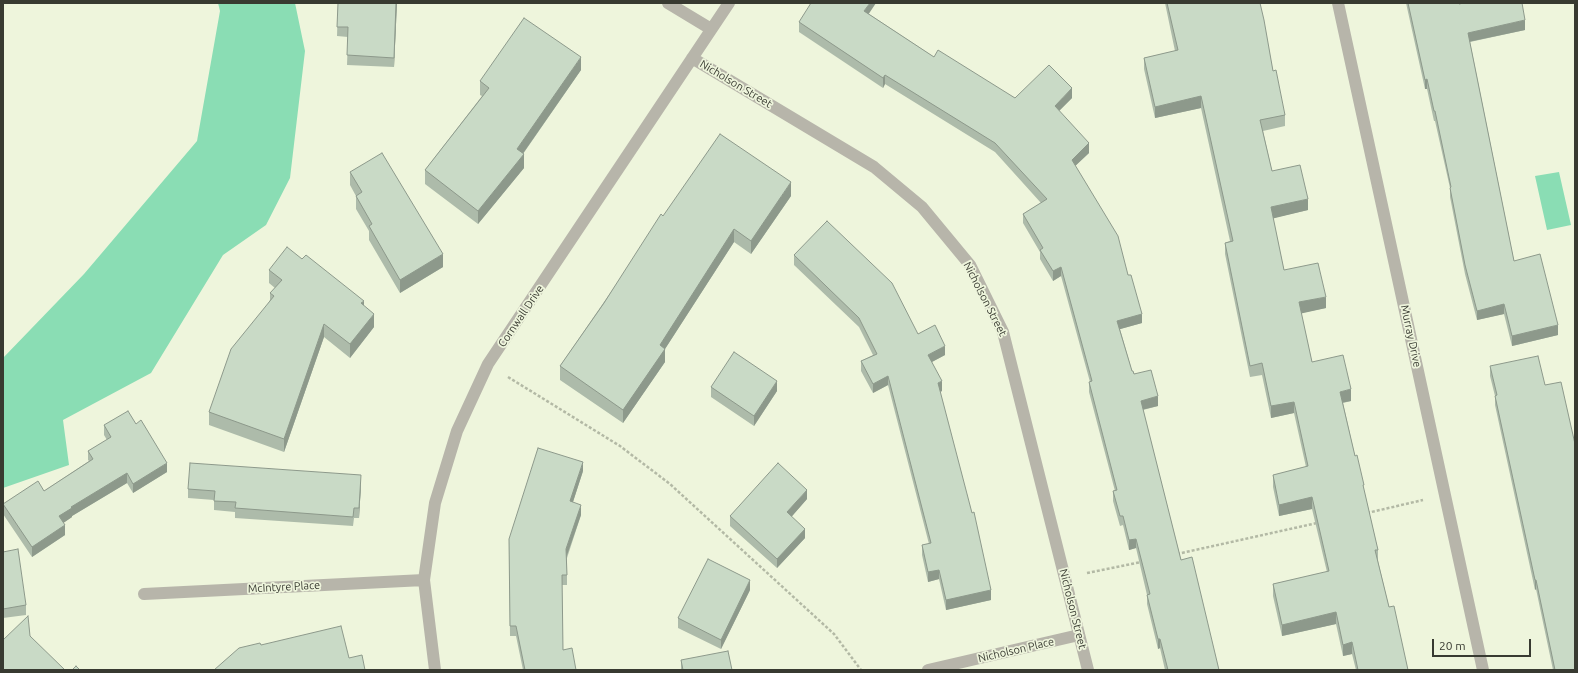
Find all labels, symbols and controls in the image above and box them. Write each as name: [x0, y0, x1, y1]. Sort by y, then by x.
street label: Nicholson Street: [697, 57, 775, 111]
street label: Nicholson Street: [961, 259, 1009, 339]
street label: Cornwall Drive: [495, 282, 547, 350]
street label: Murray Drive: [1398, 304, 1424, 368]
street label: Nicholson Street: [1057, 568, 1089, 650]
street label: McIntyre Place: [247, 579, 321, 595]
scale bar: [1434, 631, 1533, 657]
street label: Nicholson Place: [977, 635, 1055, 665]
text: 20 m: [1439, 639, 1466, 652]

